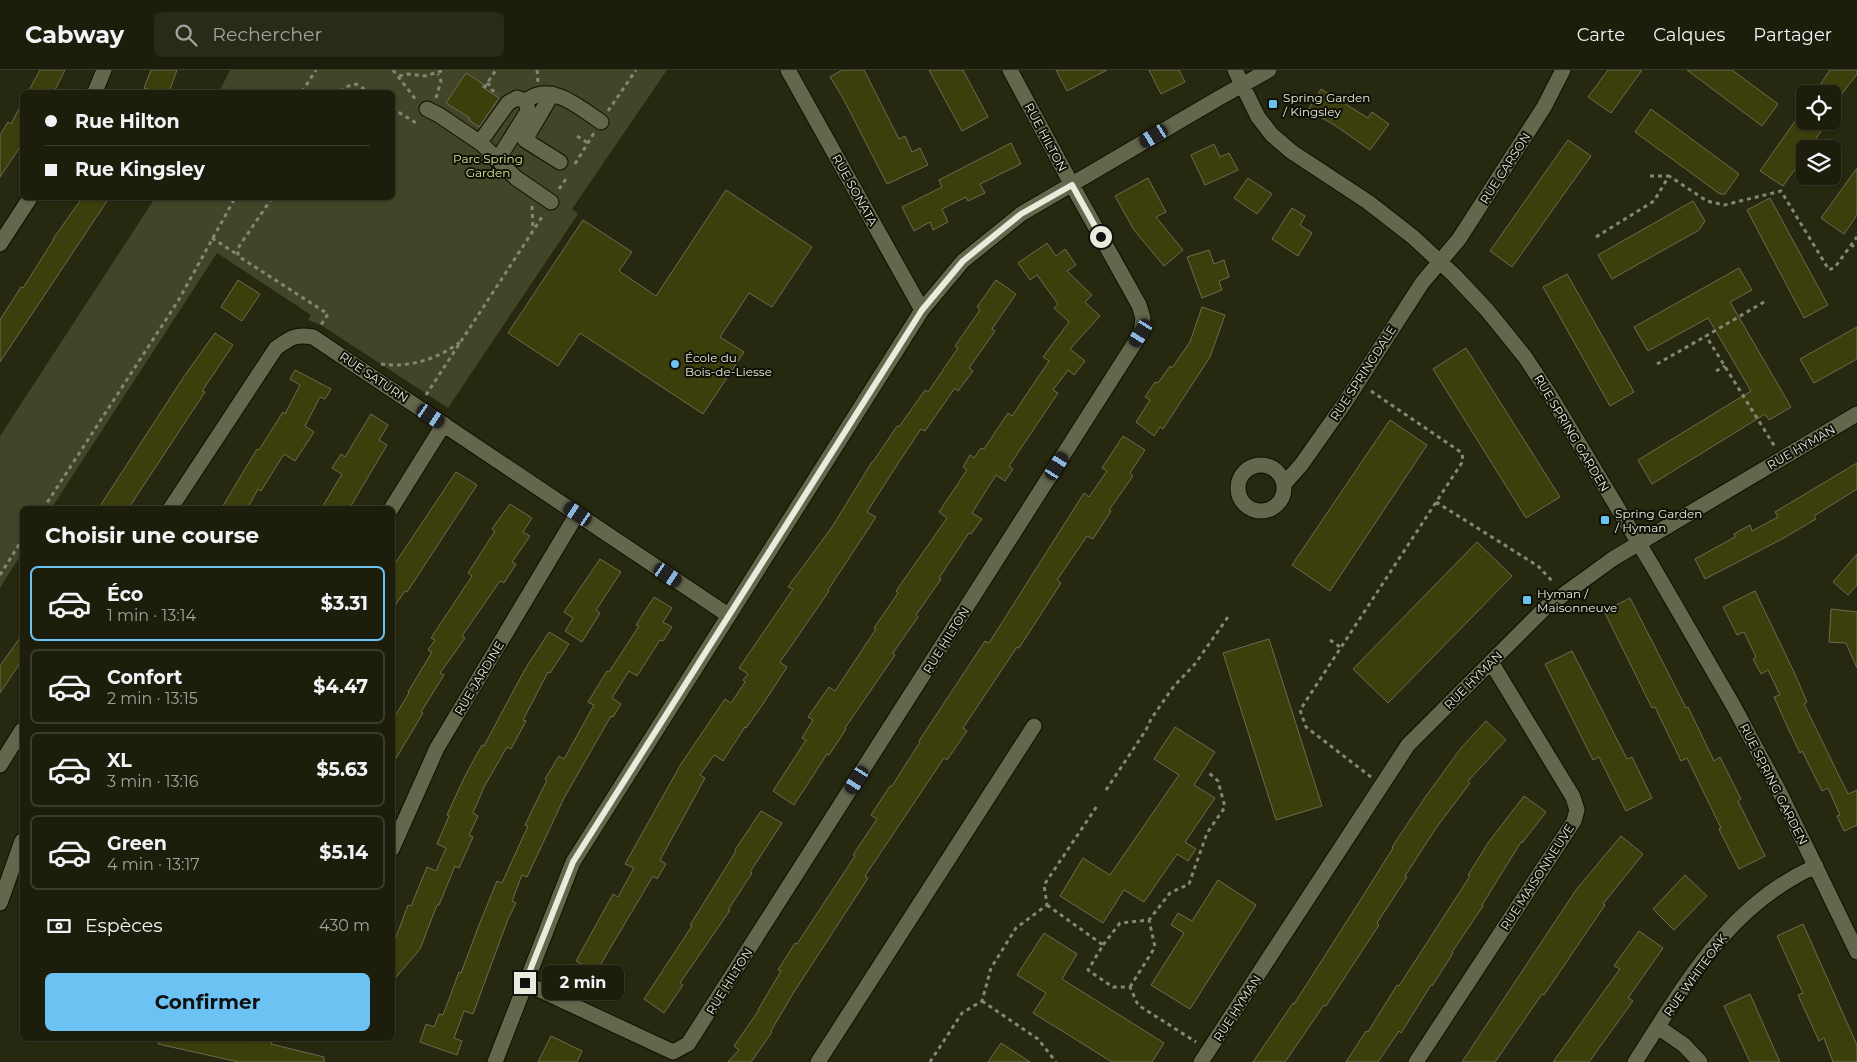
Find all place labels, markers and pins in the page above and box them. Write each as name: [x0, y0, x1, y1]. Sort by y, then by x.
place label: Spring Garden / Kingsley: [1282, 90, 1370, 119]
marker: Spring Garden / Kingsley: [1267, 98, 1279, 110]
place label: École du Bois-de-Liesse: [685, 350, 772, 379]
marker: École du Bois-de-Liesse: [669, 358, 681, 370]
place label: Spring Garden / Hyman: [1614, 506, 1702, 535]
marker: Spring Garden / Hyman: [1599, 514, 1611, 526]
place label: Hyman / Maisonneuve: [1537, 586, 1617, 615]
marker: Hyman / Maisonneuve: [1521, 594, 1533, 606]

